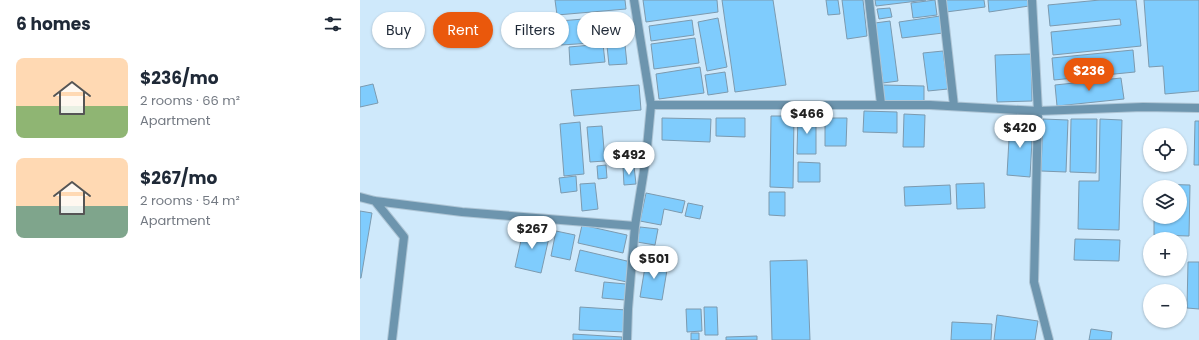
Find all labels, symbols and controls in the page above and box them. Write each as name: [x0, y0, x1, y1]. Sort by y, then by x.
text: 6 homes: [16, 12, 91, 36]
chip: Buy: [372, 12, 425, 48]
chip: Rent: [433, 12, 493, 48]
chip: Filters: [501, 12, 569, 48]
chip: New: [577, 12, 635, 48]
icon: filters: [322, 13, 344, 35]
pin: $236: [1065, 58, 1113, 92]
text: $236: [1073, 61, 1105, 80]
text: $236/mo: [140, 66, 219, 90]
icon: home: [48, 74, 96, 122]
text: 2 rooms · 66 m²: [140, 91, 240, 110]
pin: $466: [783, 101, 831, 135]
text: $466: [790, 104, 824, 123]
text: Apartment: [140, 111, 210, 130]
pin: $420: [996, 115, 1044, 149]
text: $420: [1003, 118, 1037, 137]
map controls: [1143, 128, 1187, 328]
button: locate: [1143, 128, 1187, 172]
pin: $492: [605, 142, 653, 176]
text: $492: [613, 145, 645, 164]
text: $267/mo: [140, 166, 217, 190]
icon: home: [48, 174, 96, 222]
button: layers: [1143, 180, 1187, 224]
text: 2 rooms · 54 m²: [140, 191, 240, 210]
text: Apartment: [140, 211, 210, 230]
pin: $267: [508, 216, 556, 250]
text: $267: [516, 219, 548, 238]
button: +: [1143, 232, 1187, 276]
pin: $501: [630, 246, 678, 280]
text: $501: [639, 249, 669, 268]
button: −: [1143, 284, 1187, 328]

